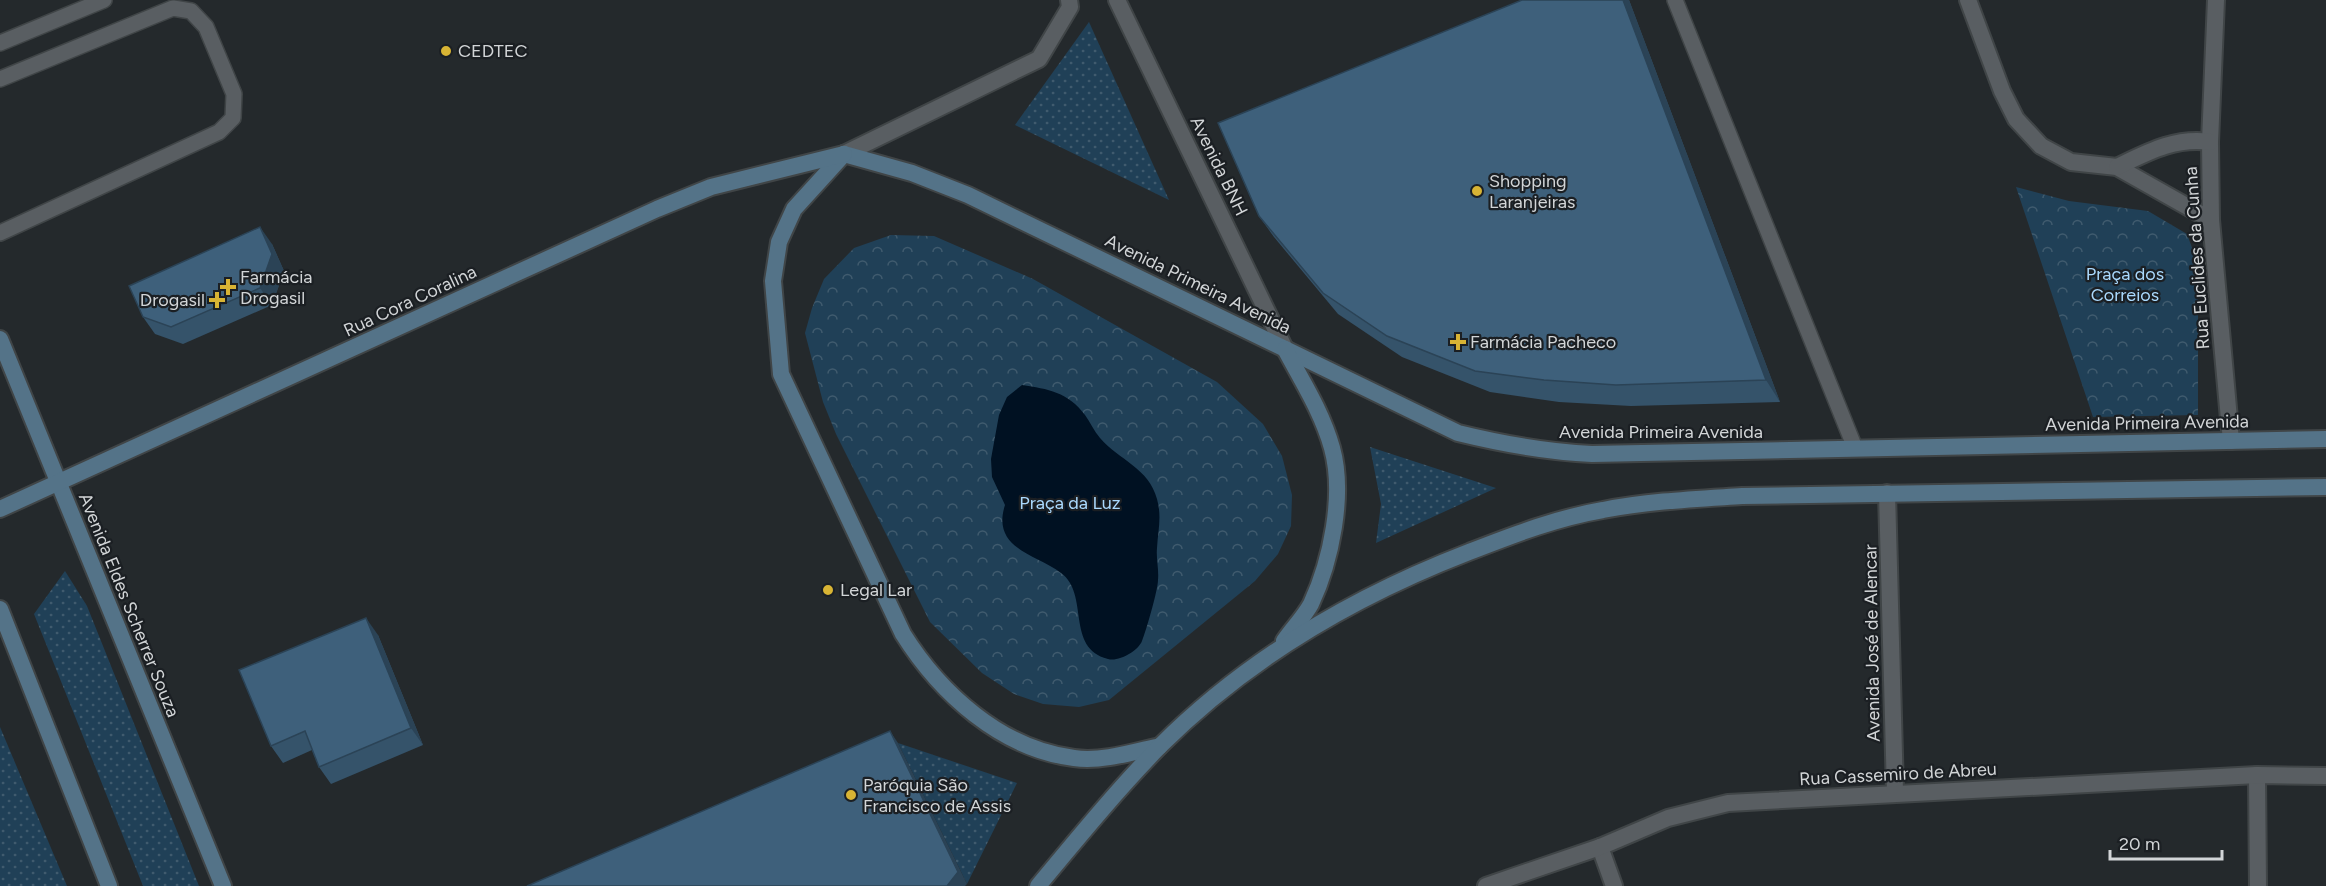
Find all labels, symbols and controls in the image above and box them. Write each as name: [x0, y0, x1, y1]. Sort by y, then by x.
place label: CEDTEC: [458, 40, 527, 62]
marker: CEDTEC: [439, 44, 453, 58]
street label: Avenida BNH: [1185, 113, 1253, 219]
street label: Rua Euclides da Cunha: [2180, 166, 2214, 350]
place label: Shopping Laranjeiras: [1489, 170, 1575, 213]
marker: Shopping Laranjeiras: [1470, 184, 1484, 198]
street label: Avenida Primeira Avenida: [1102, 229, 1294, 339]
street label: Rua Cora Coralina: [340, 261, 480, 341]
park label: Praça dos Correios: [2086, 263, 2164, 306]
place label: Farmácia Drogasil: [240, 266, 313, 309]
marker: Farmácia Drogasil: [221, 280, 235, 294]
place label: Drogasil: [140, 289, 205, 311]
marker: Drogasil: [210, 293, 224, 307]
place label: Farmácia Pacheco: [1470, 331, 1616, 353]
marker: Farmácia Pacheco: [1451, 335, 1465, 349]
street label: Avenida Primeira Avenida: [2045, 410, 2249, 436]
street label: Avenida Primeira Avenida: [1559, 421, 1763, 443]
street label: Avenida Eldes Scherrer Souza: [74, 490, 184, 720]
park label: Praça da Luz: [1019, 492, 1121, 514]
street label: Avenida José de Alencar: [1859, 544, 1885, 742]
place label: Legal Lar: [840, 579, 912, 601]
marker: Legal Lar: [821, 583, 835, 597]
street label: Rua Cassemiro de Abreu: [1799, 758, 1997, 790]
place label: Paróquia São Francisco de Assis: [863, 774, 1011, 817]
marker: Paróquia São Francisco de Assis: [844, 788, 858, 802]
scale bar: [2110, 823, 2222, 861]
text: 20 m: [2119, 833, 2160, 855]

